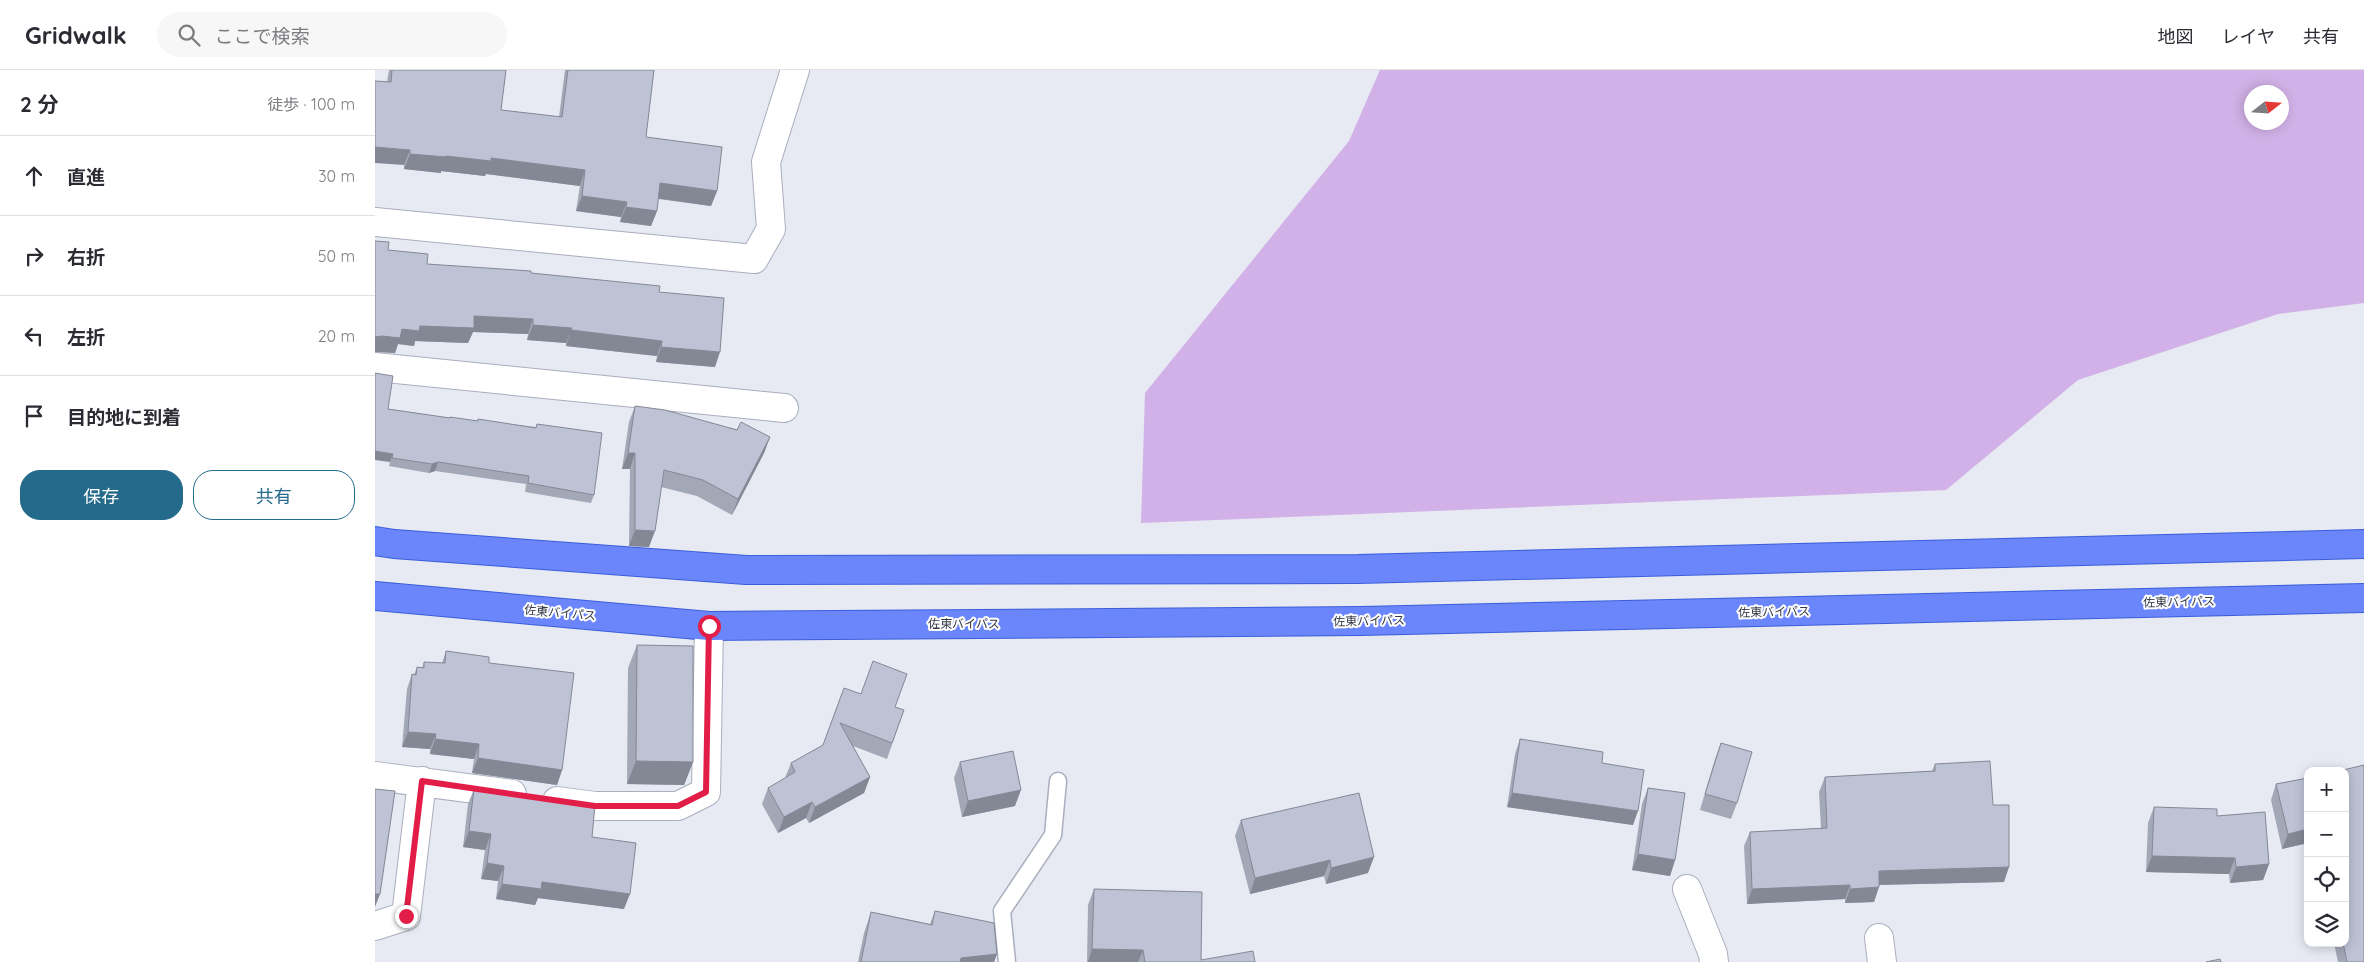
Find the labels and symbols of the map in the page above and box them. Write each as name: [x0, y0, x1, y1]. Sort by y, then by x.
north arrow: [2244, 85, 2289, 130]
street label: 佐東バイパス: [2143, 593, 2215, 610]
street label: 佐東バイパス: [524, 602, 596, 623]
street label: 佐東バイパス: [1738, 603, 1810, 620]
street label: 佐東バイパス: [1333, 612, 1405, 629]
route start: [698, 615, 721, 638]
street label: 佐東バイパス: [928, 616, 1000, 631]
route end: [395, 905, 418, 928]

